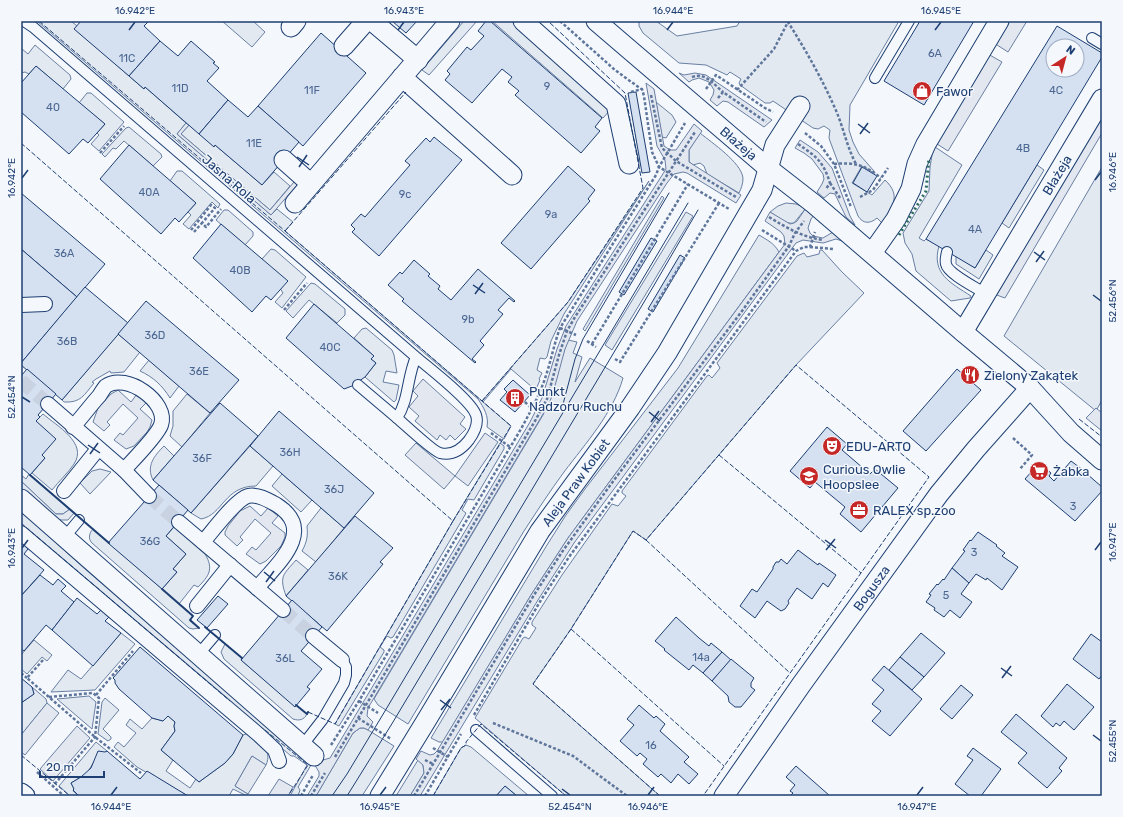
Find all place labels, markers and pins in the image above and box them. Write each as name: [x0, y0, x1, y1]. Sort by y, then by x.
shop icon: Fawor: [911, 80, 933, 102]
place label: Fawor: [936, 84, 973, 99]
restaurant icon: Zielony Zakątek: [959, 364, 981, 386]
place label: Zielony Zakątek: [984, 368, 1079, 383]
place label: Punkt Nadzoru Ruchu: [529, 384, 622, 414]
building icon: Punkt Nadzoru Ruchu: [504, 387, 526, 409]
theatre icon: EDU-ARTO: [821, 435, 843, 457]
place label: EDU-ARTO: [846, 439, 911, 454]
supermarket icon: Żabka: [1028, 460, 1050, 482]
place label: Curious Owlie Hoopslee: [823, 462, 906, 492]
place label: Żabka: [1053, 464, 1089, 479]
school or university icon: Curious Owlie Hoopslee: [798, 465, 820, 487]
office icon: RALEX sp.zoo: [848, 499, 870, 521]
place label: RALEX sp.zoo: [873, 503, 956, 518]

